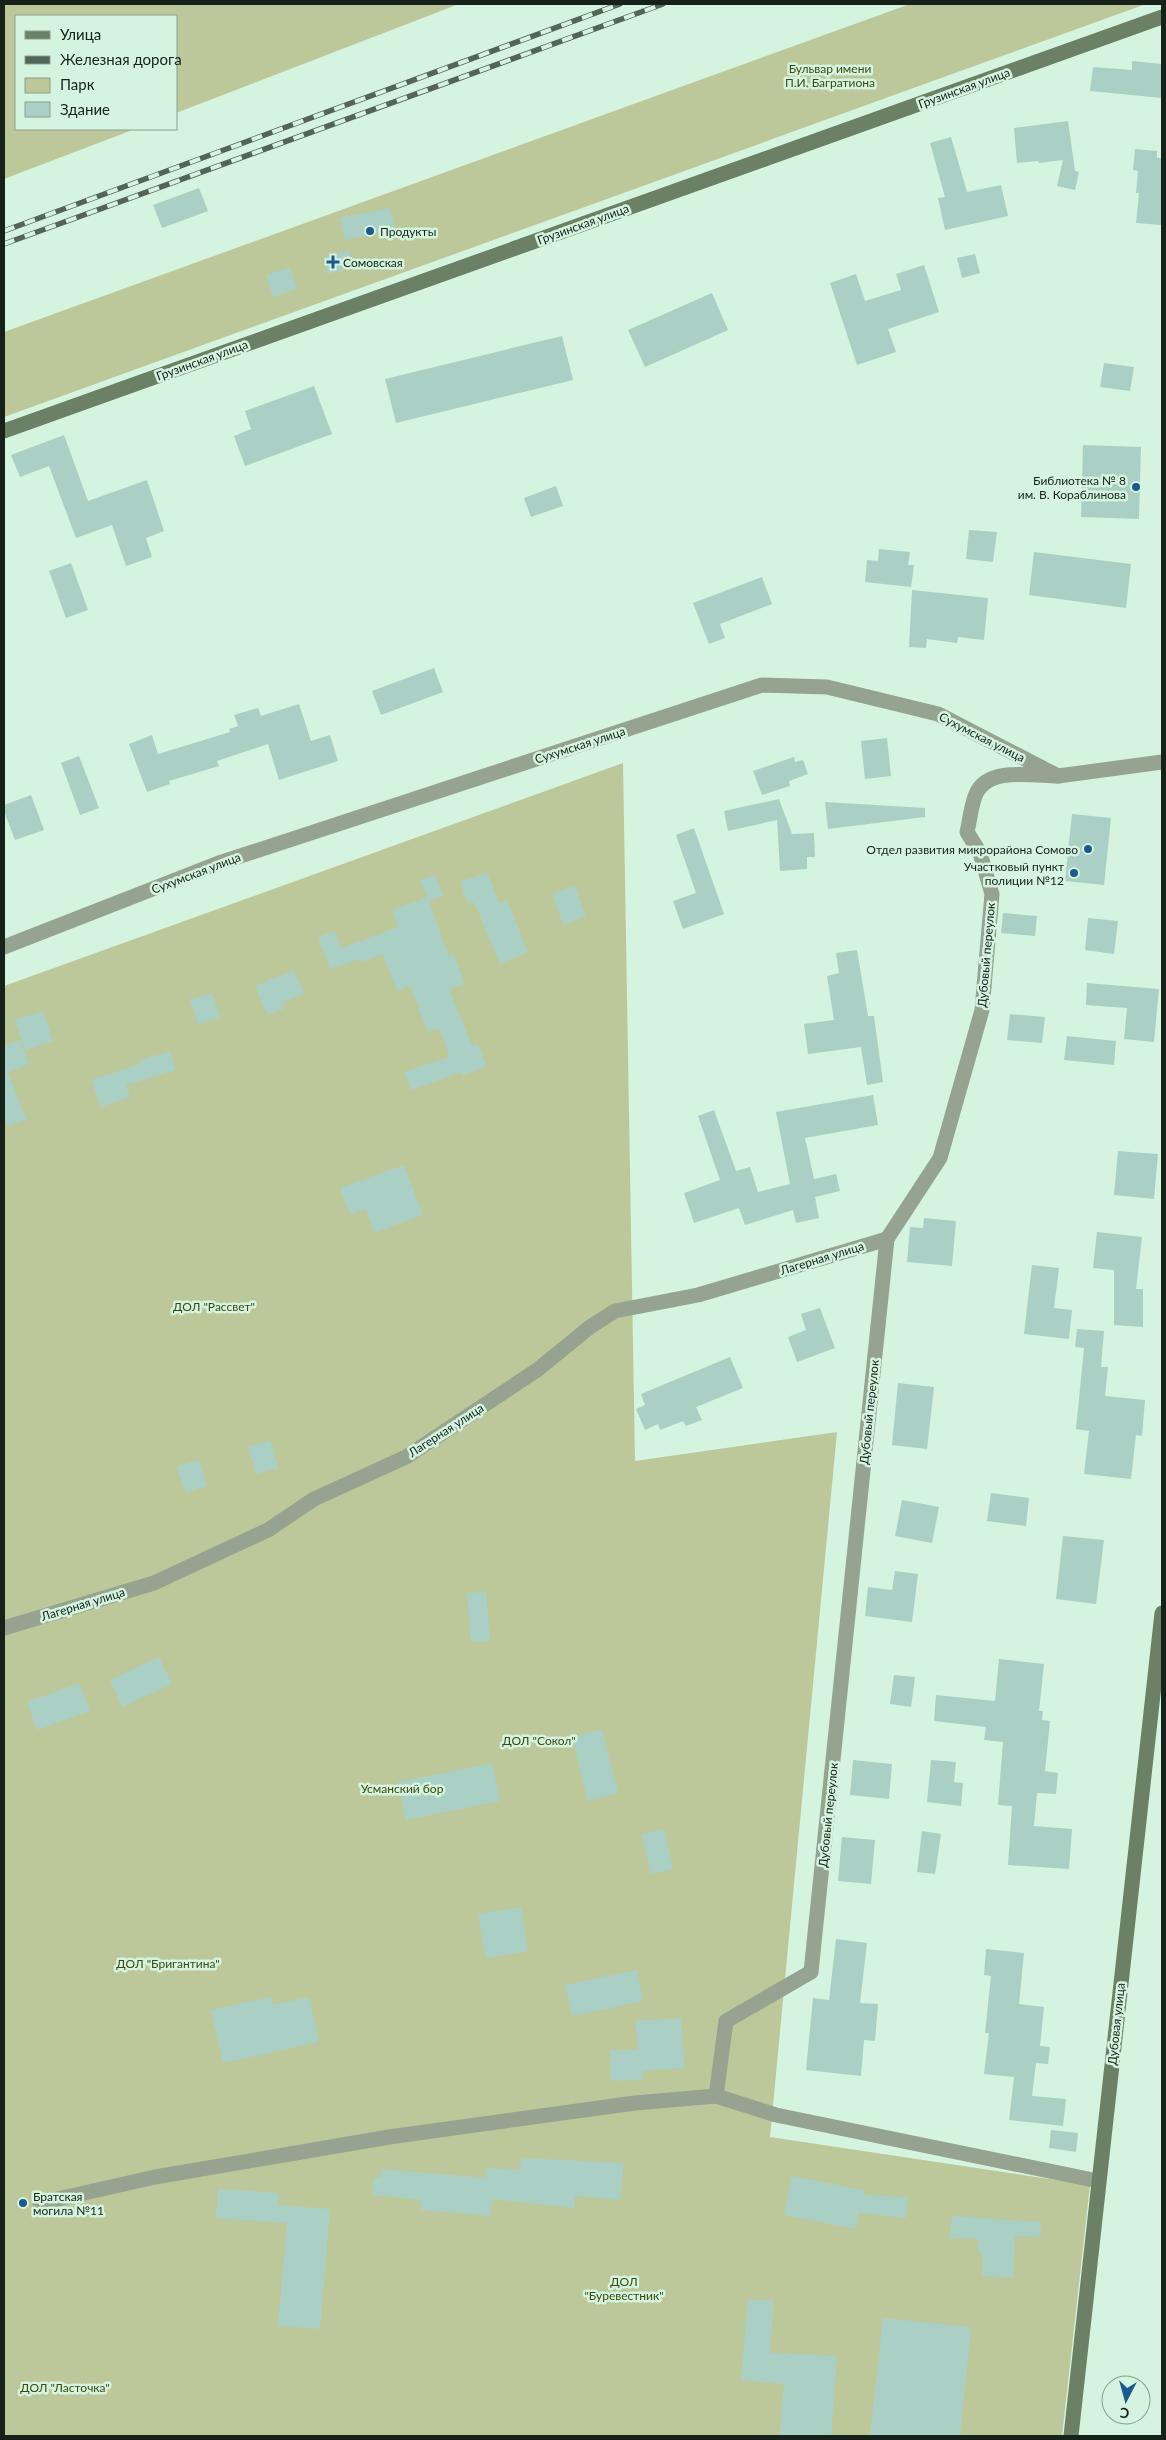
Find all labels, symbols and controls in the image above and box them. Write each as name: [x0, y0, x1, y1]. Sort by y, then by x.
legend: [15, 15, 178, 130]
text: Улица: [60, 25, 101, 43]
text: Железная дорога: [60, 50, 182, 68]
park label: Бульвар имени П.И. Багратиона: [785, 61, 875, 90]
street label: Грузинская улица: [916, 64, 1012, 112]
text: Парк: [60, 75, 95, 93]
text: Здание: [60, 100, 110, 118]
street label: Грузинская улица: [535, 200, 631, 248]
place label: Продукты: [380, 224, 436, 239]
marker: Продукты: [364, 225, 376, 237]
place label: Сомовская: [343, 255, 403, 270]
marker: Сомовская: [327, 256, 339, 268]
street label: Грузинская улица: [154, 336, 250, 384]
place label: Библиотека № 8 им. В. Кораблинова: [1018, 473, 1126, 502]
marker: Библиотека № 8 им. В. Кораблинова: [1130, 481, 1142, 493]
street label: Сухумская улица: [937, 709, 1027, 765]
street label: Сухумская улица: [533, 723, 627, 767]
place label: Отдел развития микрорайона Сомово: [866, 842, 1078, 857]
marker: Отдел развития микрорайона Сомово: [1082, 843, 1094, 855]
street label: Сухумская улица: [149, 849, 243, 897]
place label: Участковый пункт полиции №12: [964, 859, 1064, 888]
marker: Участковый пункт полиции №12: [1068, 867, 1080, 879]
street label: Дубовый переулок: [974, 901, 998, 1008]
street label: Лагерная улица: [777, 1238, 866, 1278]
park label: ДОЛ "Рассвет": [173, 1299, 255, 1314]
street label: Дубовый переулок: [856, 1358, 882, 1465]
street label: Лагерная улица: [405, 1400, 486, 1460]
street label: Лагерная улица: [38, 1584, 127, 1624]
park label: ДОЛ "Сокол": [502, 1733, 576, 1748]
street label: Дубовый переулок: [815, 1761, 841, 1868]
park label: Усманский бор: [361, 1781, 444, 1796]
park label: ДОЛ "Бригантина": [116, 1956, 220, 1971]
street label: Дубовая улица: [1104, 1982, 1128, 2066]
place label: Братская могила №11: [33, 2189, 104, 2218]
marker: Братская могила №11: [17, 2197, 29, 2209]
park label: ДОЛ "Буревестник": [584, 2274, 664, 2303]
north arrow: [1101, 2375, 1151, 2425]
park label: ДОЛ "Ласточка": [20, 2380, 110, 2395]
text: С: [1118, 2404, 1130, 2422]

